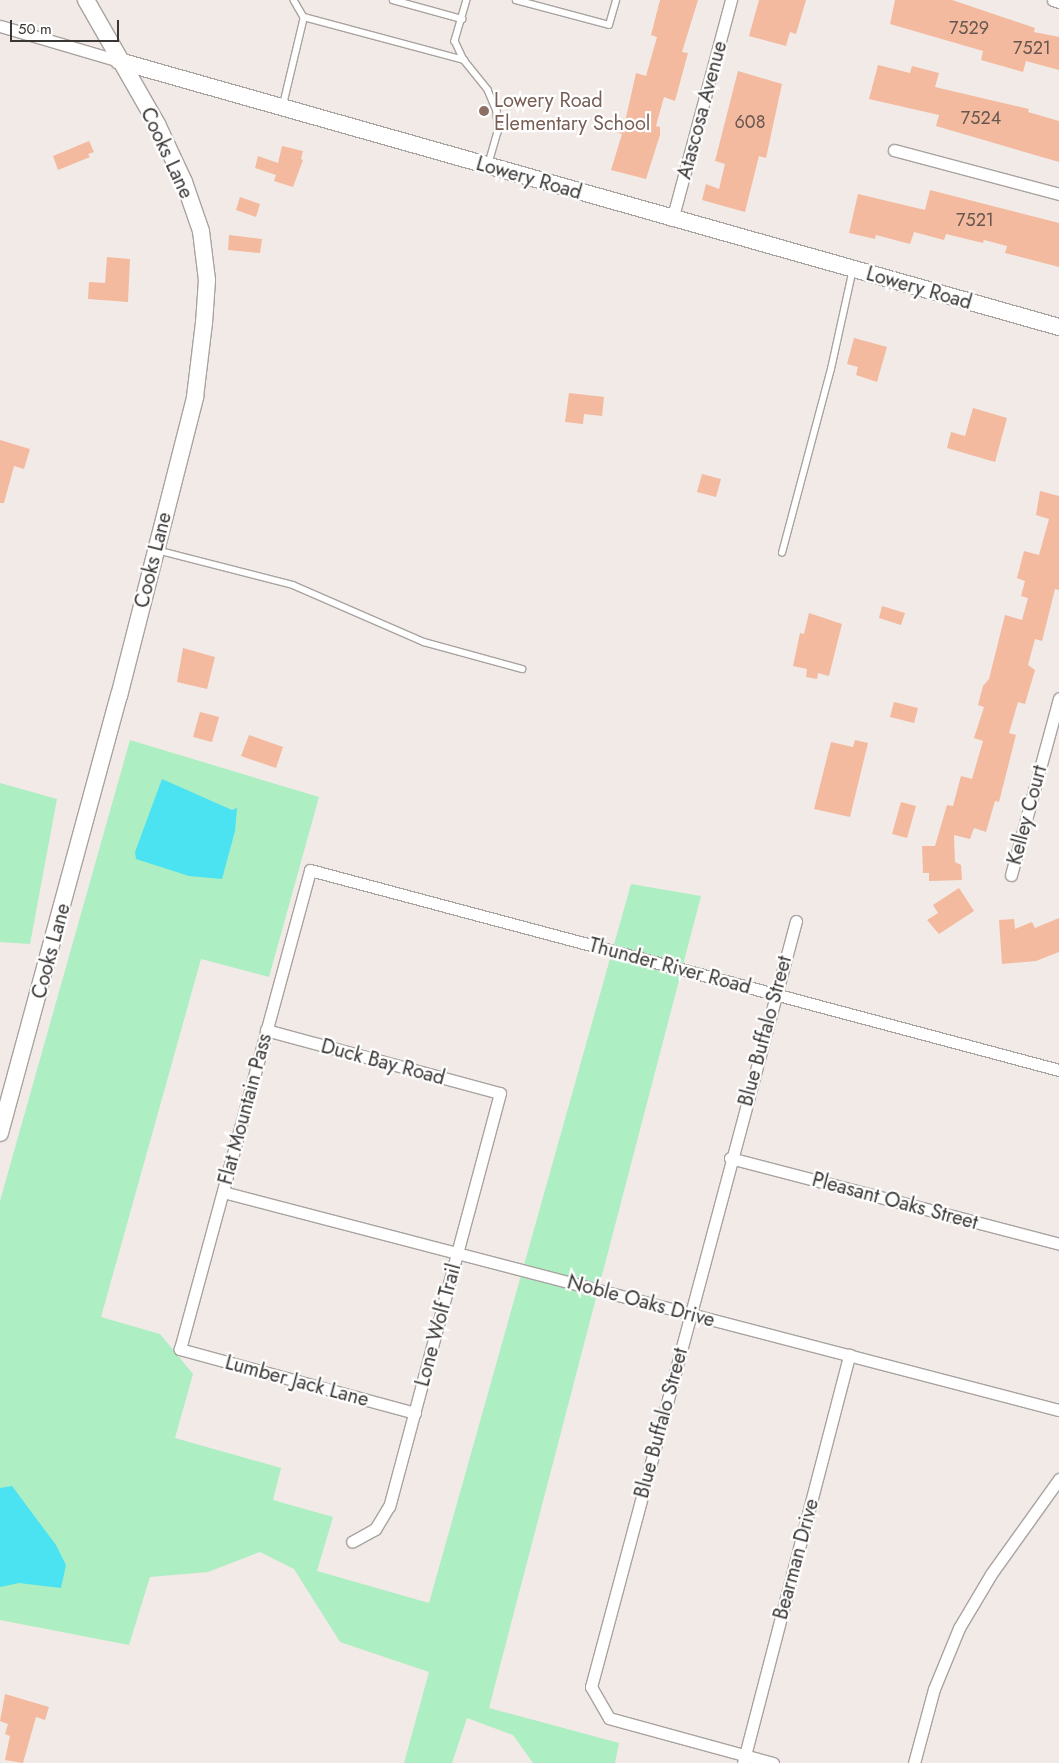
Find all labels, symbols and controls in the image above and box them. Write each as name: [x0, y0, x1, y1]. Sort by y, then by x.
scale bar: [12, 10, 121, 42]
house number: 7529: [949, 17, 989, 39]
text: 50 m: [18, 18, 52, 40]
house number: 7521: [1013, 37, 1051, 59]
street label: Atascosa Avenue: [672, 38, 732, 182]
place label: Lowery Road Elementary School: [494, 88, 650, 135]
street label: Cooks Lane: [135, 104, 199, 202]
marker: Lowery Road Elementary School: [478, 105, 490, 117]
house number: 7524: [961, 107, 1001, 129]
house number: 608: [735, 111, 765, 133]
street label: Lowery Road: [473, 151, 585, 205]
house number: 7521: [956, 209, 994, 231]
street label: Lowery Road: [863, 261, 975, 315]
street label: Cooks Lane: [130, 510, 176, 610]
street label: Kelley Court: [1002, 763, 1052, 867]
street label: Cooks Lane: [27, 901, 75, 1001]
street label: Thunder River Road: [586, 933, 754, 999]
street label: Blue Buffalo Street: [733, 953, 797, 1109]
street label: Flat Mountain Pass: [213, 1031, 277, 1187]
street label: Duck Bay Road: [319, 1034, 447, 1090]
street label: Pleasant Oaks Street: [810, 1167, 980, 1235]
street label: Lone Wolf Trail: [410, 1261, 466, 1389]
street label: Noble Oaks Drive: [565, 1270, 717, 1332]
street label: Blue Buffalo Street: [629, 1345, 693, 1501]
street label: Lumber Jack Lane: [223, 1350, 371, 1412]
street label: Bearman Drive: [768, 1496, 824, 1622]

